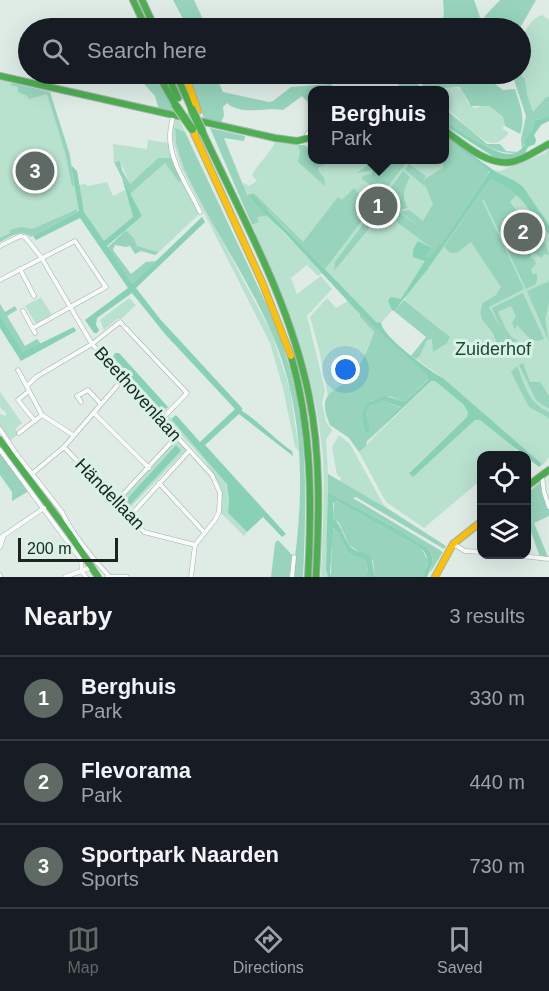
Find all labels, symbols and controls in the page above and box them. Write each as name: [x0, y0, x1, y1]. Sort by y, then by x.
search box: [18, 18, 531, 84]
icon: search: [39, 35, 72, 68]
text: Search here: [87, 38, 207, 63]
popup: [308, 86, 449, 164]
text: Berghuis: [331, 101, 426, 126]
text: Park: [331, 127, 372, 149]
pin: 3: [15, 148, 54, 194]
pin: 1: [358, 184, 398, 228]
pin: 2: [504, 210, 542, 254]
park label: Zuiderhof: [455, 339, 532, 359]
street label: Beethovenlaan: [90, 343, 186, 445]
your location: [331, 355, 360, 384]
map controls: [477, 451, 531, 559]
button: locate: [477, 451, 531, 505]
street label: Händellaan: [71, 454, 149, 534]
button: layers: [477, 505, 531, 559]
scale bar: [18, 535, 118, 562]
text: 200 m: [27, 540, 71, 557]
text: Nearby: [24, 601, 112, 631]
text: 3 results: [449, 605, 525, 627]
text: Berghuis: [81, 674, 176, 699]
text: 1: [38, 687, 49, 709]
text: 330 m: [469, 687, 525, 709]
text: Park: [81, 700, 122, 722]
text: Flevorama: [81, 758, 191, 783]
text: 2: [38, 771, 49, 793]
text: 440 m: [469, 771, 525, 793]
text: Park: [81, 784, 122, 806]
text: Sportpark Naarden: [81, 842, 279, 867]
text: 3: [38, 855, 49, 877]
text: 730 m: [469, 855, 525, 877]
text: Sports: [81, 868, 139, 890]
tab: Map: [67, 923, 100, 977]
tab: Directions: [233, 923, 304, 977]
tab: Saved: [437, 923, 482, 977]

